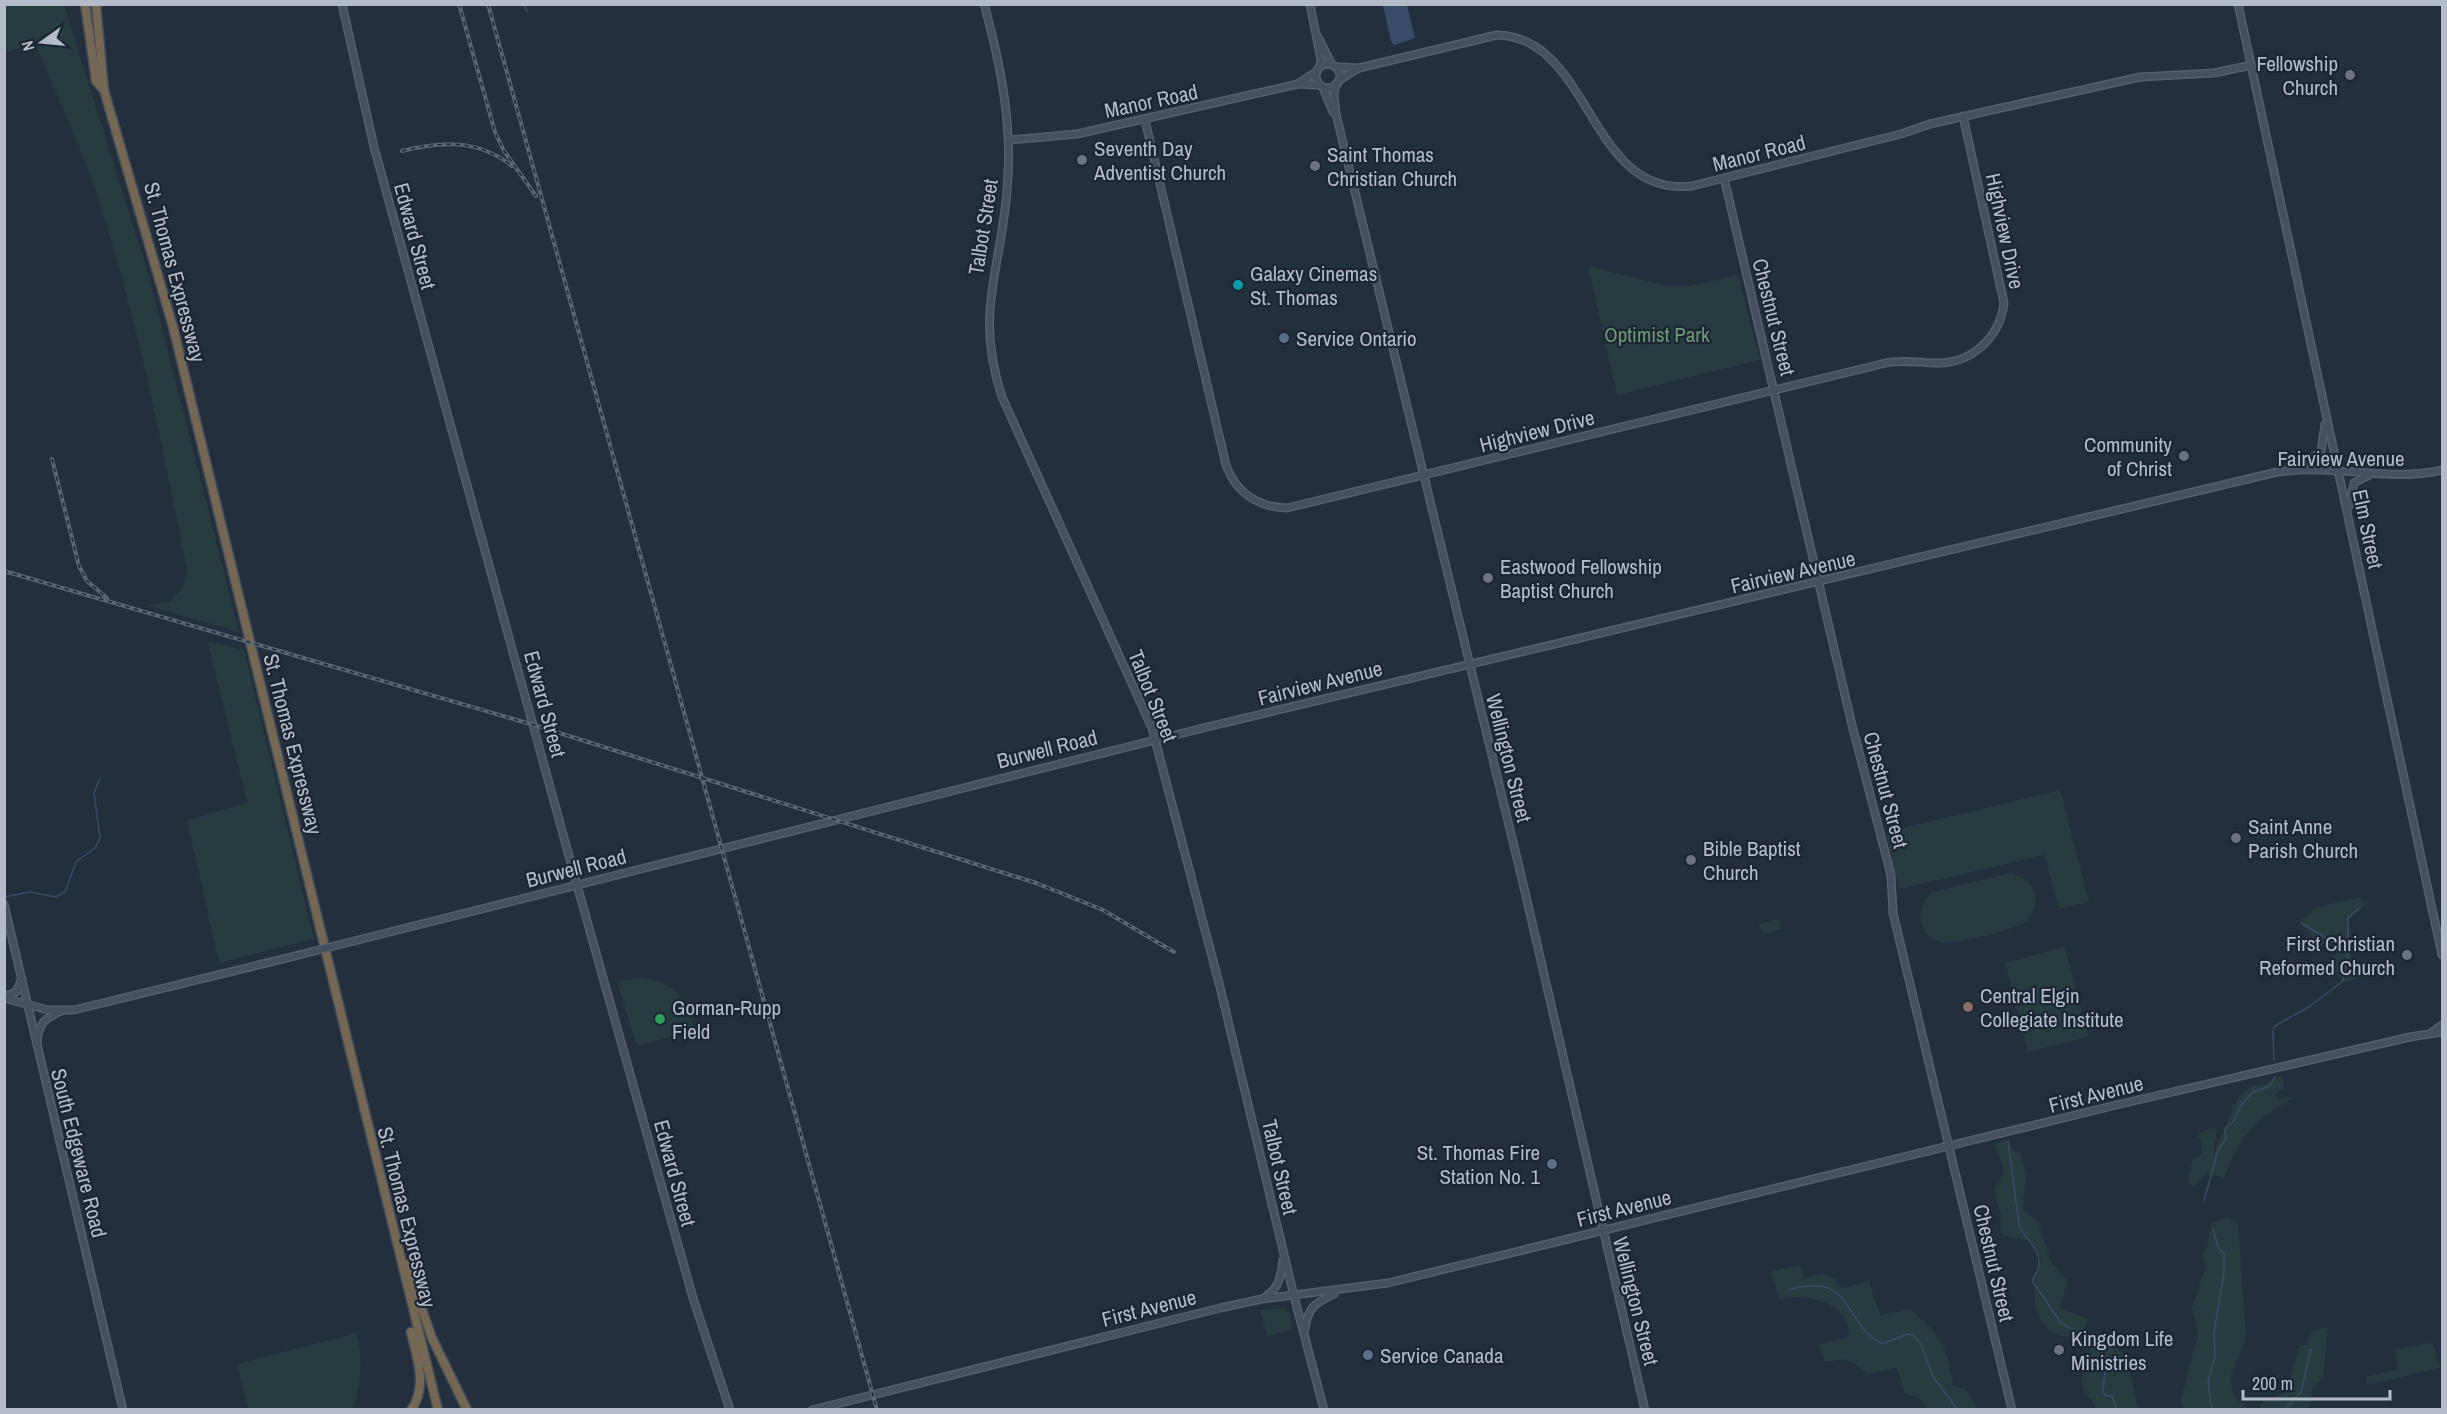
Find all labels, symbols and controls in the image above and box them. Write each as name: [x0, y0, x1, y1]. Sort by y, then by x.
north arrow: [12, 12, 72, 72]
text: N: [16, 38, 39, 53]
place label: Fellowship Church: [2257, 49, 2338, 102]
marker: Fellowship Church: [2343, 68, 2357, 82]
street label: Manor Road: [1102, 77, 1200, 125]
street label: Manor Road: [1710, 127, 1808, 179]
place label: Seventh Day Adventist Church: [1093, 134, 1226, 187]
place label: Saint Thomas Christian Church: [1327, 140, 1457, 193]
marker: Seventh Day Adventist Church: [1075, 153, 1089, 167]
marker: Saint Thomas Christian Church: [1308, 159, 1322, 173]
street label: Highview Drive: [1979, 170, 2031, 292]
street label: Talbot Street: [961, 177, 1005, 277]
street label: St. Thomas Expressway: [137, 179, 213, 366]
street label: Edward Street: [387, 180, 443, 293]
street label: Chestnut Street: [1745, 255, 1803, 379]
place label: Galaxy Cinemas St. Thomas: [1250, 259, 1377, 312]
marker: Galaxy Cinemas St. Thomas: [1231, 278, 1245, 292]
park label: Optimist Park: [1604, 320, 1710, 349]
place label: Service Ontario: [1296, 324, 1417, 353]
marker: Service Ontario: [1277, 331, 1291, 345]
street label: Highview Drive: [1476, 403, 1598, 459]
place label: Community of Christ: [2084, 430, 2172, 483]
street label: Fairview Avenue: [2277, 444, 2405, 473]
marker: Community of Christ: [2177, 449, 2191, 463]
street label: Elm Street: [2345, 487, 2391, 572]
street label: Fairview Avenue: [1728, 544, 1858, 600]
place label: Eastwood Fellowship Baptist Church: [1500, 552, 1662, 605]
marker: Eastwood Fellowship Baptist Church: [1481, 571, 1495, 585]
street label: Talbot Street: [1121, 646, 1185, 747]
street label: Edward Street: [517, 648, 573, 761]
street label: St. Thomas Expressway: [257, 651, 330, 838]
street label: Fairview Avenue: [1255, 654, 1385, 712]
street label: Wellington Street: [1479, 691, 1539, 826]
street label: Burwell Road: [994, 723, 1100, 775]
street label: Chestnut Street: [1857, 728, 1916, 852]
place label: Saint Anne Parish Church: [2248, 812, 2358, 865]
marker: Saint Anne Parish Church: [2229, 831, 2243, 845]
place label: Bible Baptist Church: [1703, 834, 1801, 887]
street label: Burwell Road: [523, 842, 629, 894]
marker: Bible Baptist Church: [1684, 853, 1698, 867]
place label: First Christian Reformed Church: [2259, 929, 2395, 982]
marker: First Christian Reformed Church: [2400, 948, 2414, 962]
place label: Central Elgin Collegiate Institute: [1980, 981, 2124, 1034]
place label: Gorman-Rupp Field: [672, 993, 781, 1046]
marker: Central Elgin Collegiate Institute: [1961, 1000, 1975, 1014]
marker: Gorman-Rupp Field: [653, 1012, 667, 1026]
street label: South Edgeware Road: [44, 1065, 114, 1241]
street label: First Avenue: [2046, 1068, 2146, 1120]
street label: Talbot Street: [1255, 1116, 1305, 1218]
street label: Edward Street: [647, 1117, 703, 1230]
street label: St. Thomas Expressway: [371, 1124, 444, 1311]
place label: St. Thomas Fire Station No. 1: [1417, 1138, 1540, 1191]
marker: St. Thomas Fire Station No. 1: [1545, 1157, 1559, 1171]
street label: First Avenue: [1574, 1182, 1674, 1234]
street label: Chestnut Street: [1966, 1201, 2022, 1325]
street label: Wellington Street: [1606, 1234, 1666, 1369]
street label: First Avenue: [1099, 1282, 1199, 1334]
place label: Kingdom Life Ministries: [2071, 1324, 2173, 1377]
place label: Service Canada: [1380, 1341, 1504, 1370]
marker: Kingdom Life Ministries: [2052, 1343, 2066, 1357]
marker: Service Canada: [1361, 1348, 1375, 1362]
scale bar: [2243, 1363, 2390, 1401]
text: 200 m: [2252, 1371, 2293, 1396]

